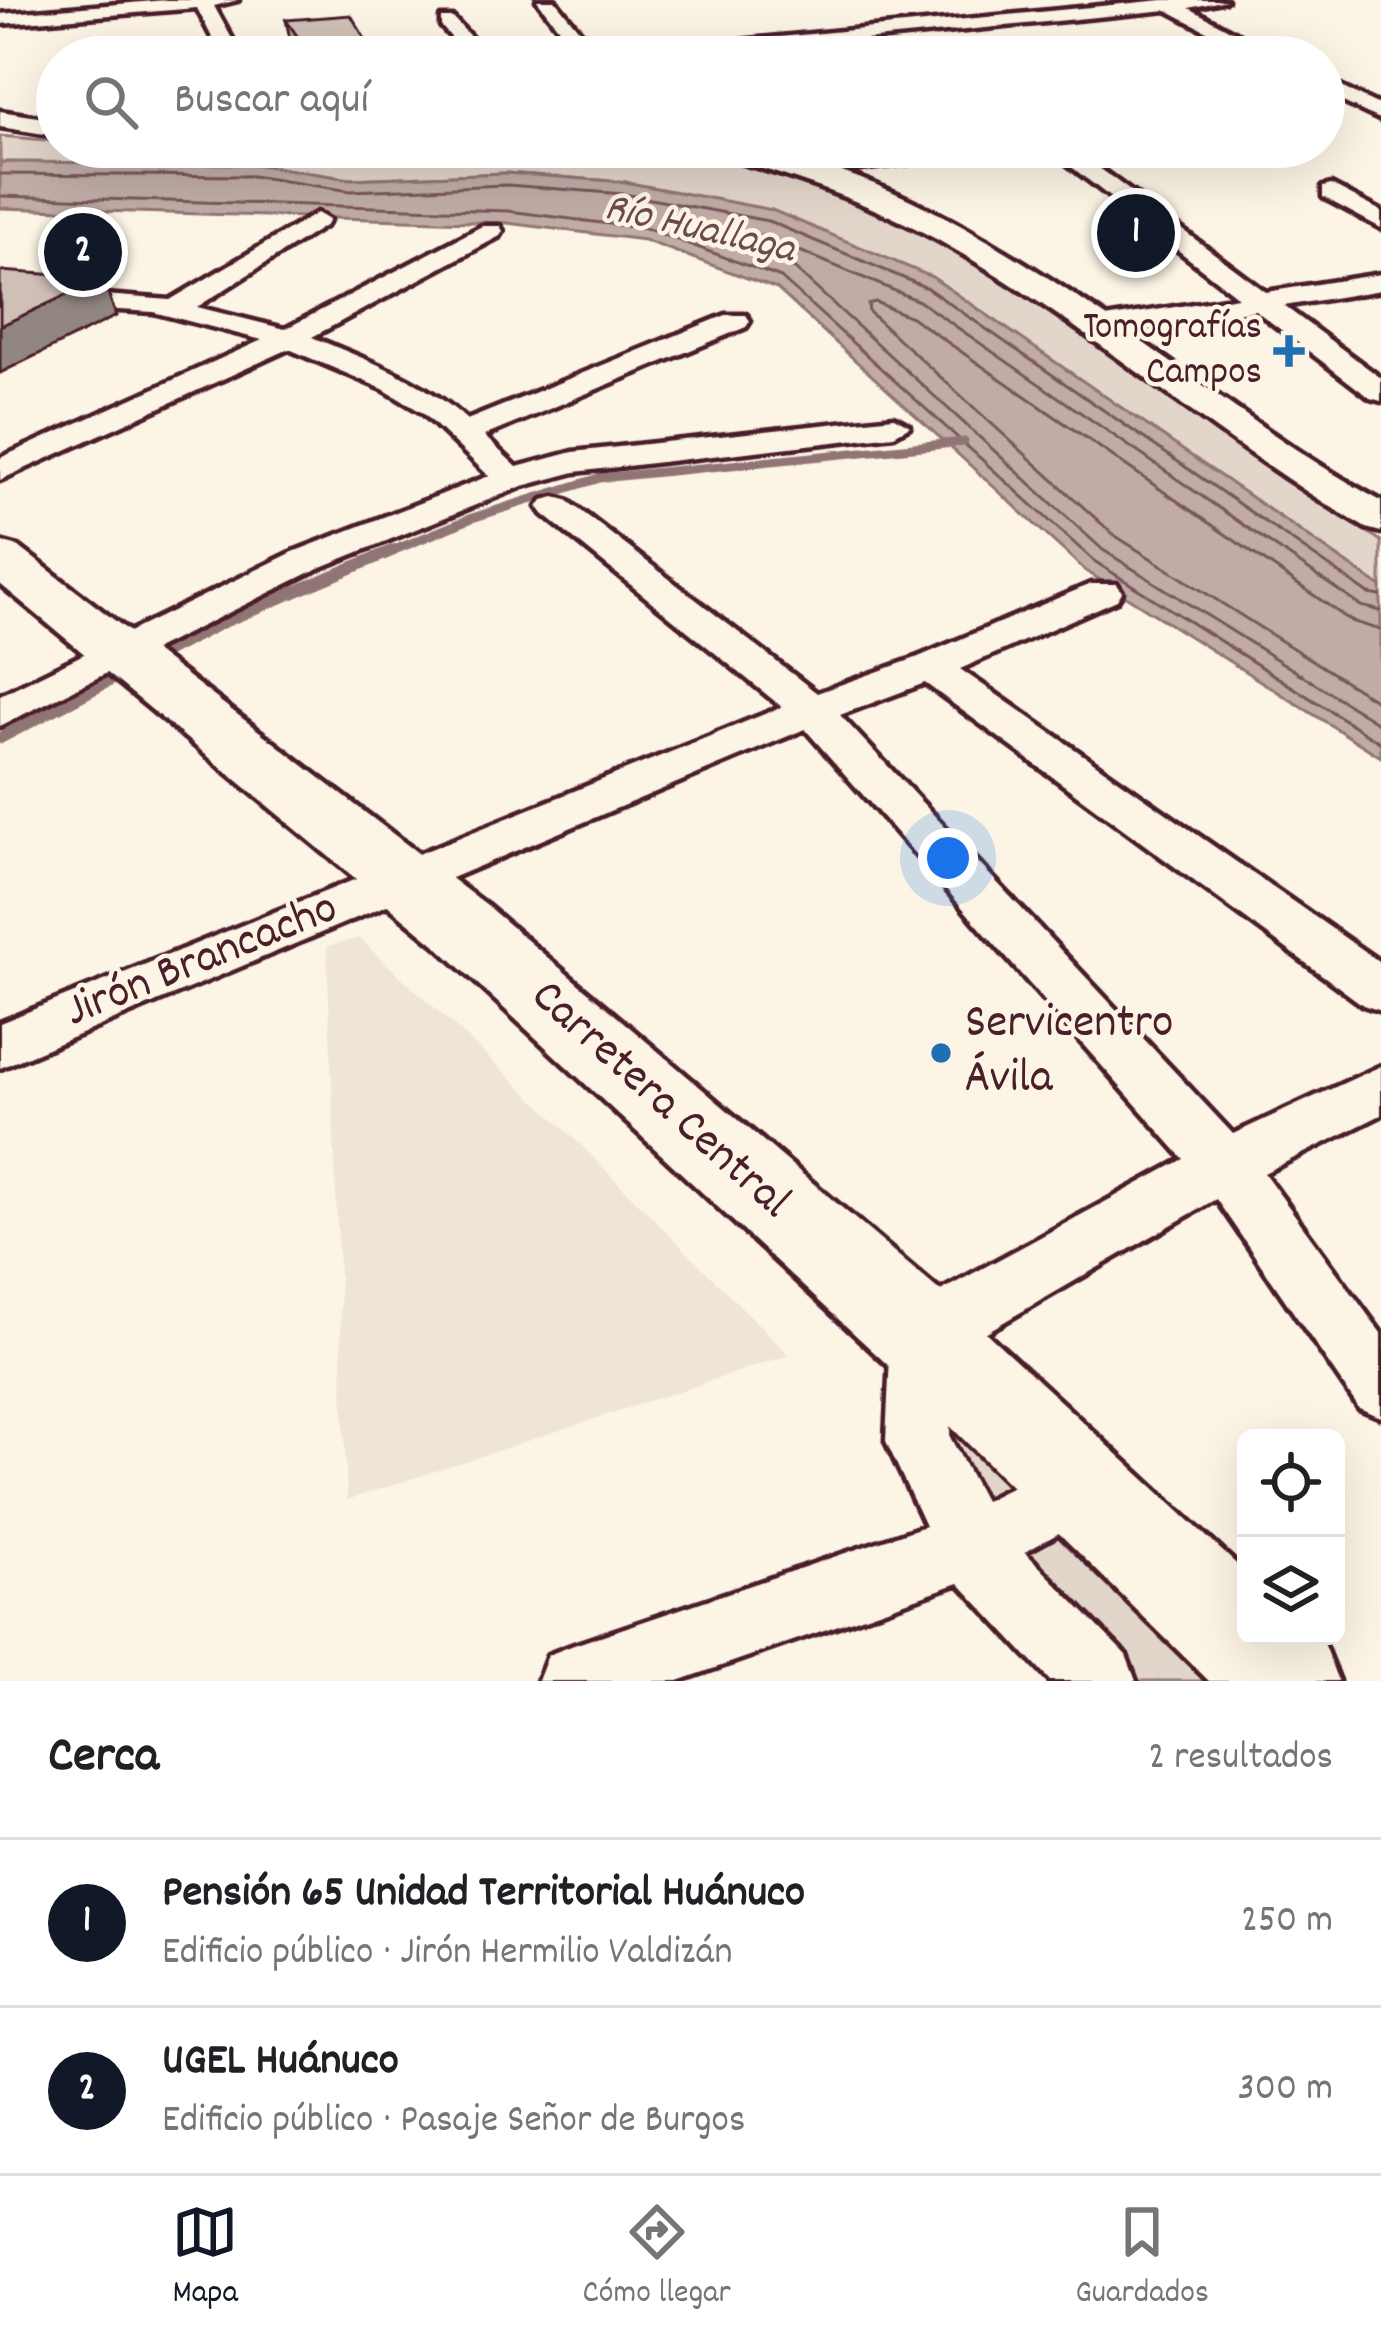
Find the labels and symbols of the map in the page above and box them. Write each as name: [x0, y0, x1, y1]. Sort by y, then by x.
water label: Río Huallaga: [598, 180, 802, 283]
pin: 1: [1097, 188, 1175, 278]
pin: 2: [44, 207, 122, 297]
place label: Tomografías Campos: [1083, 302, 1262, 402]
marker: Tomografías Campos: [1273, 335, 1305, 367]
your location: [918, 828, 978, 888]
street label: Jirón Brancacho: [55, 876, 349, 1048]
street label: Carretera Central: [513, 965, 805, 1237]
place label: Servicentro Ávila: [965, 991, 1173, 1115]
marker: Servicentro Ávila: [928, 1040, 954, 1066]

